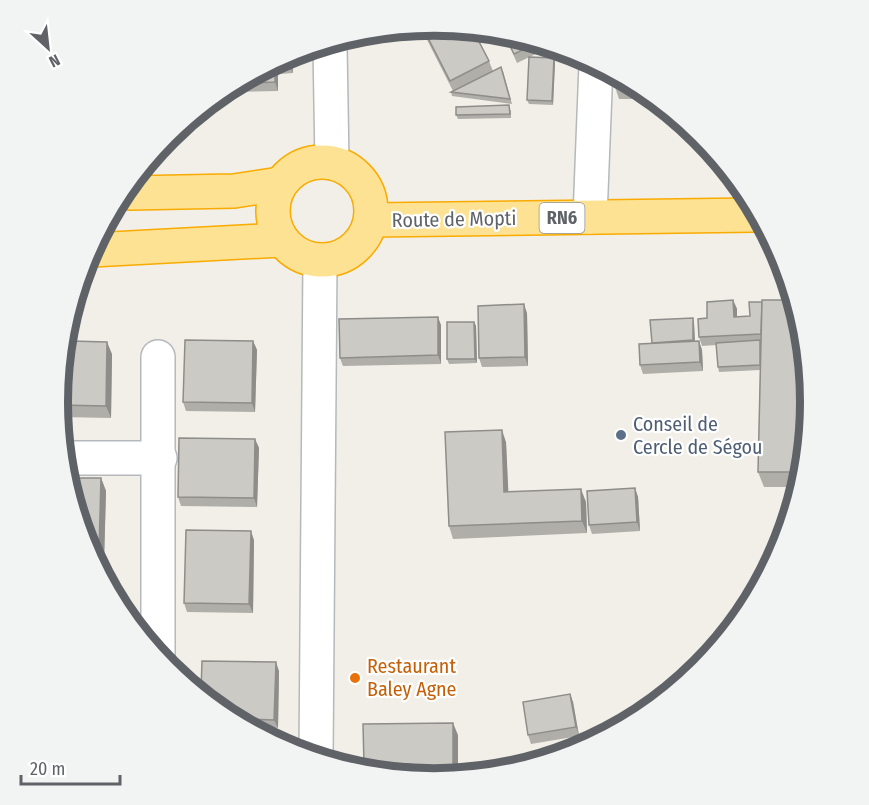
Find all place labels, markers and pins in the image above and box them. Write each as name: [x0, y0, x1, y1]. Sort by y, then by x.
place label: Conseil de Cercle de Ségou: [633, 412, 763, 459]
marker: Conseil de Cercle de Ségou: [614, 428, 628, 442]
place label: Restaurant Baley Agne: [367, 654, 456, 701]
marker: Restaurant Baley Agne: [348, 671, 362, 685]

